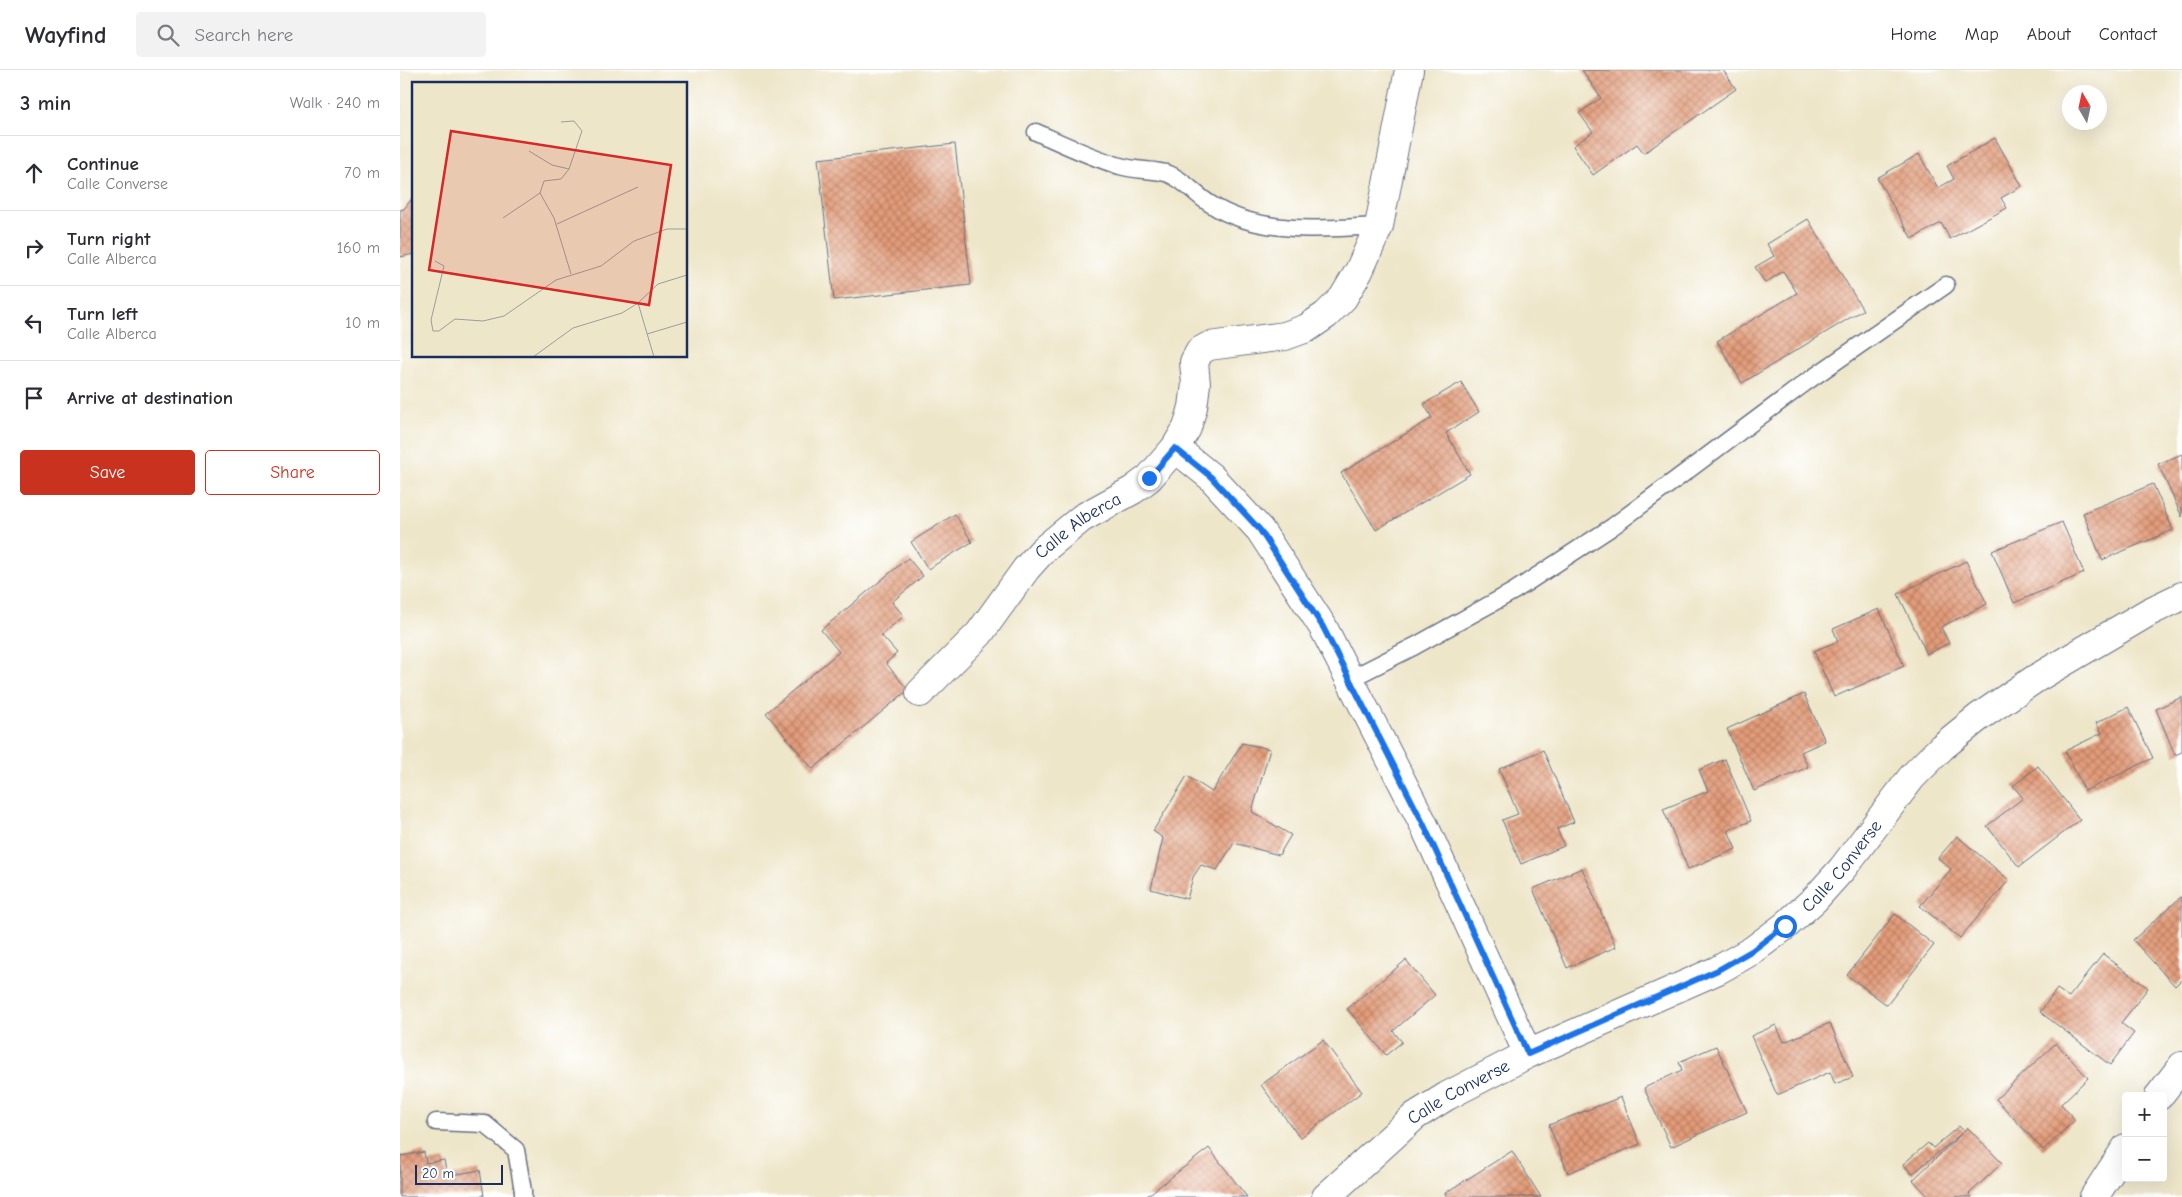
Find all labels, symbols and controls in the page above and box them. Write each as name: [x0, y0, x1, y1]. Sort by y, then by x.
search box: [136, 12, 486, 57]
text: Wayfind: [25, 21, 106, 49]
icon: search: [154, 21, 182, 49]
text: Search here: [194, 24, 293, 46]
text: Home: [1890, 24, 1937, 45]
text: Map: [1965, 24, 1999, 45]
text: About: [2027, 24, 2071, 45]
text: Contact: [2099, 24, 2157, 45]
inset map: [412, 82, 688, 358]
north arrow: [2062, 85, 2107, 130]
text: 3 min: [20, 91, 71, 115]
text: Walk · 240 m: [290, 94, 380, 112]
text: Continue: [67, 153, 139, 175]
icon: ahead: [20, 159, 48, 187]
text: 70 m: [344, 164, 380, 182]
text: Calle Converse: [67, 175, 168, 193]
text: Turn right: [67, 228, 151, 250]
icon: right: [20, 234, 48, 262]
text: 160 m: [337, 239, 380, 257]
text: Calle Alberca: [67, 250, 157, 268]
text: Turn left: [67, 303, 138, 325]
icon: left: [20, 309, 48, 337]
text: 10 m: [345, 314, 380, 332]
text: Calle Alberca: [67, 325, 157, 343]
icon: arrive: [20, 384, 48, 412]
text: Arrive at destination: [67, 387, 233, 409]
button: Save: [20, 450, 195, 495]
button: Share: [205, 450, 380, 495]
route end: [1138, 467, 1161, 490]
street label: Calle Alberca: [1030, 489, 1125, 563]
street label: Calle Converse: [1797, 816, 1886, 917]
route start: [1774, 915, 1797, 938]
street label: Calle Converse: [1403, 1055, 1513, 1129]
map controls: [2122, 1092, 2167, 1182]
button: +: [2122, 1092, 2167, 1137]
button: −: [2122, 1137, 2167, 1182]
scale bar: [415, 1162, 502, 1185]
text: 20 m: [422, 1165, 454, 1182]

